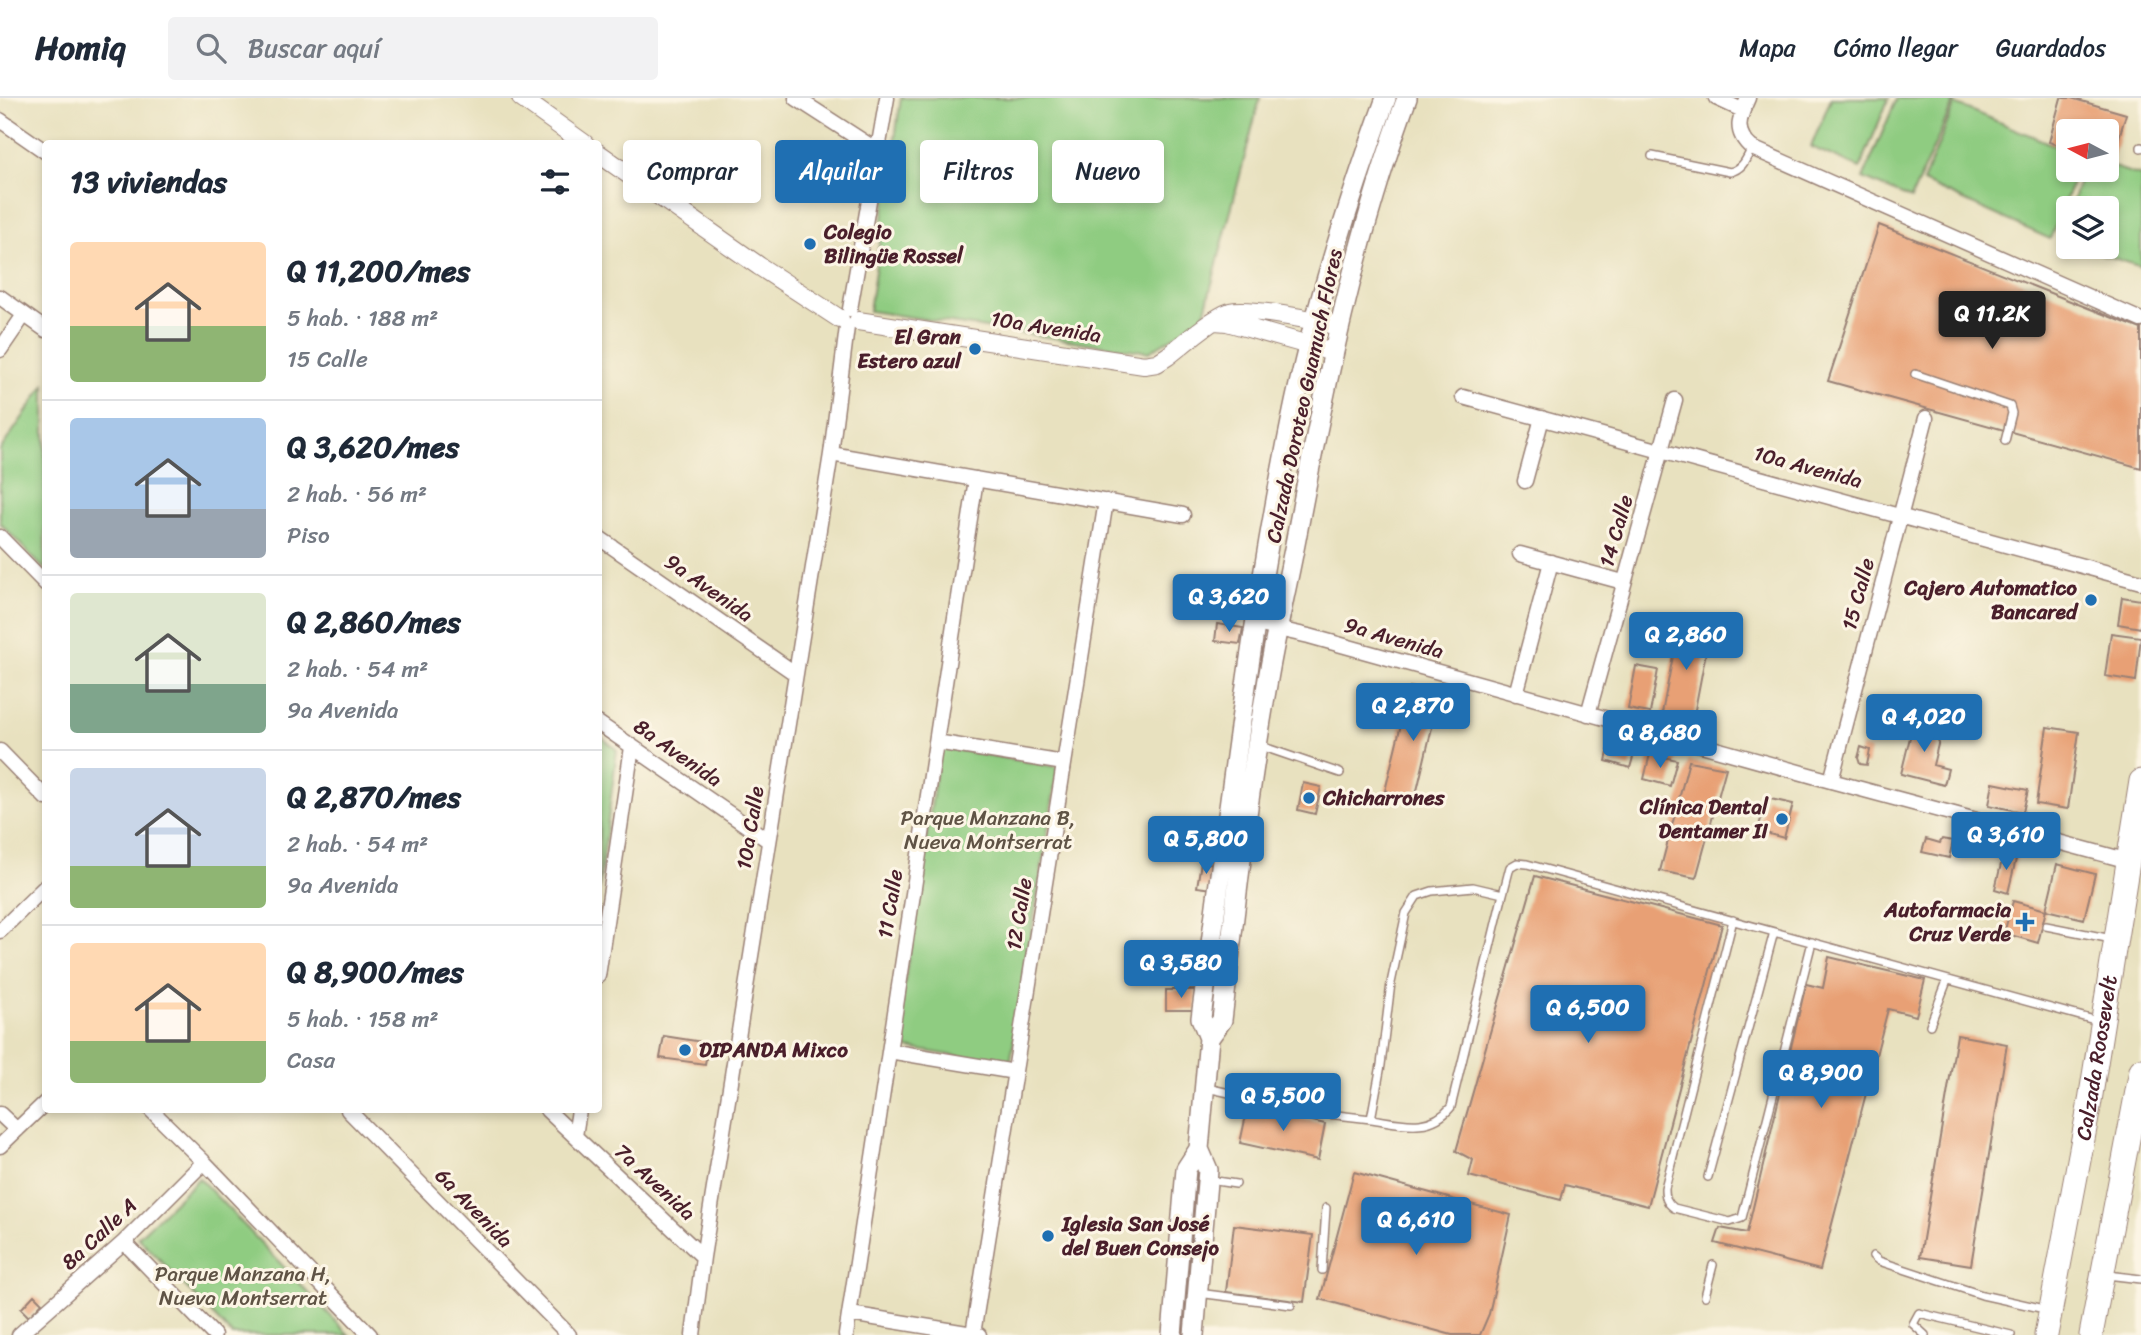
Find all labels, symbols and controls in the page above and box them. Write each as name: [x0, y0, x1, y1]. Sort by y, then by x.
search box: [168, 17, 658, 80]
text: Homiq: [35, 19, 126, 77]
text: Buscar aquí: [248, 25, 380, 71]
text: Mapa: [1739, 27, 1796, 69]
text: Cómo llegar: [1834, 27, 1958, 69]
text: Guardados: [1996, 27, 2106, 69]
icon: search: [192, 29, 230, 67]
north arrow: [2056, 119, 2119, 182]
map controls: [2056, 119, 2119, 259]
chip: Comprar: [623, 140, 761, 203]
chip: Alquilar: [775, 140, 906, 203]
chip: Filtros: [920, 140, 1038, 203]
chip: Nuevo: [1052, 140, 1164, 203]
text: 13 viviendas: [70, 155, 227, 209]
icon: filters: [536, 163, 574, 201]
button: layers: [2056, 196, 2119, 259]
place label: Colegio Bilingüe Rossel: [823, 213, 964, 275]
marker: Colegio Bilingüe Rossel: [802, 236, 818, 252]
text: Q 11,200/mes: [287, 244, 470, 298]
street label: Calzada Doroteo Guamuch Flores: [1254, 245, 1354, 547]
icon: home: [126, 270, 210, 354]
pin: Q 11.2K: [1927, 292, 2057, 351]
text: Q 11.2K: [1955, 293, 2029, 334]
text: 5 hab. · 188 m²: [287, 298, 438, 339]
street label: 10a Avenida: [988, 300, 1104, 355]
place label: El Gran Estero azul: [857, 318, 962, 380]
text: 15 Calle: [287, 339, 368, 380]
marker: El Gran Estero azul: [967, 341, 983, 357]
text: Q 3,620/mes: [287, 420, 459, 474]
street label: 10a Avenida: [1749, 434, 1867, 500]
icon: home: [126, 446, 210, 530]
text: 2 hab. · 56 m²: [287, 474, 427, 515]
street label: 14 Calle: [1588, 490, 1645, 572]
text: Piso: [287, 515, 330, 556]
street label: 9a Avenida: [656, 543, 762, 633]
street label: 15 Calle: [1830, 553, 1886, 635]
place label: Cajero Automatico Bancared: [1903, 569, 2079, 631]
pin: Q 3,620: [1164, 574, 1294, 634]
text: Q 3,620: [1189, 576, 1269, 617]
marker: Cajero Automatico Bancared: [2083, 592, 2099, 608]
text: Q 2,860/mes: [287, 595, 461, 649]
street label: 9a Avenida: [1340, 606, 1449, 670]
pin: Q 2,860: [1621, 612, 1751, 672]
text: Q 2,860: [1645, 614, 1727, 655]
icon: home: [126, 621, 210, 705]
text: 2 hab. · 54 m²: [287, 649, 428, 690]
pin: Q 2,870: [1348, 684, 1478, 743]
text: Q 2,870: [1372, 685, 1454, 726]
text: 9a Avenida: [287, 690, 399, 731]
pin: Q 4,020: [1859, 694, 1989, 754]
text: Q 4,020: [1882, 696, 1966, 737]
street label: 8a Avenida: [625, 708, 731, 798]
pin: Q 8,680: [1595, 710, 1725, 770]
text: Q 8,680: [1619, 712, 1701, 753]
text: Q 2,870/mes: [287, 770, 461, 824]
place label: Chicharrones: [1322, 779, 1446, 817]
street label: 10a Calle: [725, 784, 775, 872]
place label: Clínica Dental Dentamer II: [1639, 788, 1769, 850]
marker: Chicharrones: [1301, 790, 1317, 806]
icon: home: [126, 796, 210, 880]
park label: Parque Manzana B, Nueva Montserrat: [901, 799, 1075, 861]
marker: Clínica Dental Dentamer II: [1774, 811, 1790, 827]
pin: Q 3,610: [1941, 812, 2071, 872]
text: Q 3,610: [1967, 814, 2045, 855]
pin: Q 5,800: [1141, 816, 1271, 876]
text: Q 5,800: [1164, 818, 1248, 859]
text: 2 hab. · 54 m²: [287, 824, 428, 865]
text: 9a Avenida: [287, 865, 399, 906]
street label: 11 Calle: [866, 866, 914, 941]
street label: 12 Calle: [995, 875, 1044, 953]
place label: Autofarmacia Cruz Verde: [1883, 891, 2012, 953]
marker: Autofarmacia Cruz Verde: [2017, 914, 2033, 930]
pin: Q 3,580: [1116, 940, 1246, 1000]
text: Q 3,580: [1140, 942, 1222, 983]
text: Q 8,900/mes: [287, 945, 464, 999]
icon: home: [126, 971, 210, 1055]
street label: Calzada Roosevelt: [2064, 972, 2129, 1143]
pin: Q 6,500: [1523, 986, 1653, 1045]
text: Q 6,500: [1546, 987, 1630, 1028]
text: 5 hab. · 158 m²: [287, 999, 438, 1040]
place label: DIPANDA Mixco: [699, 1031, 848, 1069]
text: Casa: [287, 1040, 335, 1081]
marker: DIPANDA Mixco: [677, 1042, 693, 1058]
pin: Q 8,900: [1756, 1051, 1886, 1110]
text: Q 8,900: [1779, 1052, 1863, 1093]
pin: Q 5,500: [1218, 1074, 1348, 1133]
text: Q 5,500: [1241, 1075, 1325, 1116]
street label: 7a Avenida: [605, 1134, 705, 1231]
street label: 6a Avenida: [425, 1158, 523, 1258]
street label: 8a Calle A: [52, 1188, 146, 1280]
pin: Q 6,610: [1351, 1198, 1481, 1257]
text: Q 6,610: [1377, 1199, 1455, 1240]
place label: Iglesia San José del Buen Consejo: [1061, 1205, 1219, 1267]
marker: Iglesia San José del Buen Consejo: [1040, 1228, 1056, 1244]
park label: Parque Manzana H, Nueva Montserrat: [155, 1255, 331, 1317]

